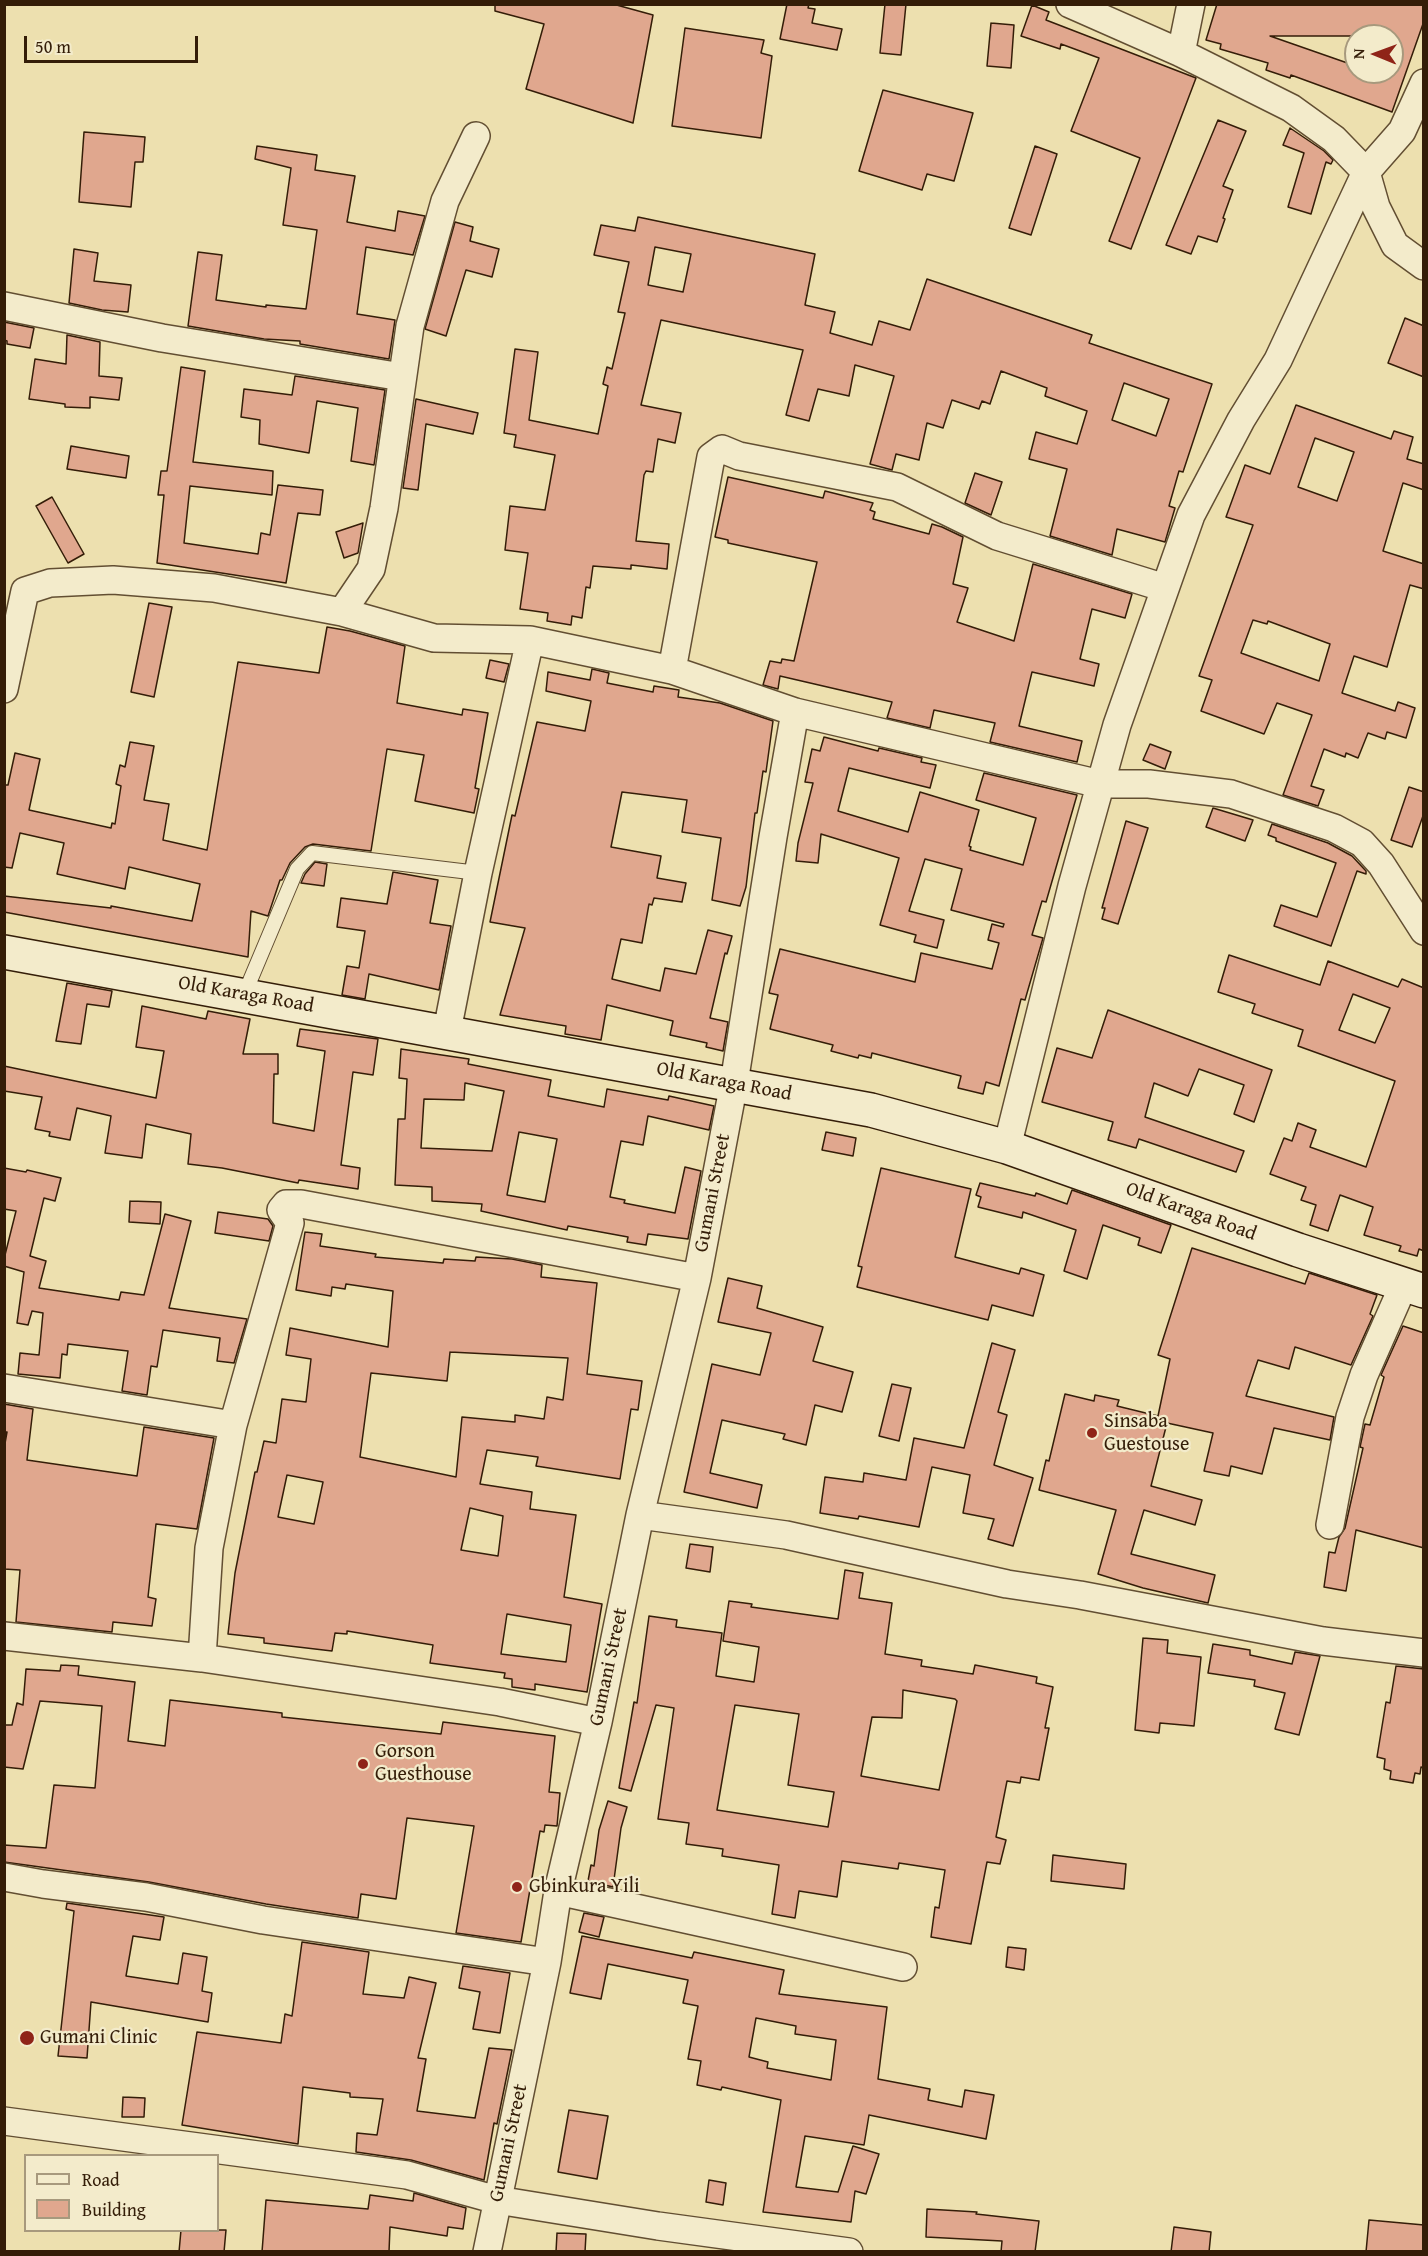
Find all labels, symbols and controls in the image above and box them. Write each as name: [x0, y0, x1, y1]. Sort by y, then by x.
scale bar: [27, 24, 201, 62]
north arrow: [1344, 24, 1404, 84]
text: 50 m: [35, 33, 71, 60]
text: N: [1346, 48, 1370, 59]
street label: Old Karaga Road: [176, 971, 316, 1019]
street label: Old Karaga Road: [654, 1057, 794, 1107]
street label: Gumani Street: [690, 1132, 736, 1254]
street label: Old Karaga Road: [1122, 1177, 1260, 1247]
place label: Sinsaba Guestouse: [1104, 1410, 1189, 1457]
marker: Sinsaba Guestouse: [1085, 1426, 1099, 1440]
street label: Gumani Street: [585, 1606, 633, 1728]
place label: Gorson Guesthouse: [375, 1740, 472, 1787]
marker: Gorson Guesthouse: [356, 1757, 370, 1771]
place label: Gbinkura Yili: [529, 1875, 640, 1899]
marker: Gbinkura Yili: [510, 1880, 524, 1894]
place label: Gumani Clinic: [40, 2026, 157, 2050]
marker: Gumani Clinic: [18, 2029, 36, 2047]
street label: Gumani Street: [485, 2082, 533, 2204]
legend: [24, 2154, 219, 2232]
text: Road: [82, 2166, 120, 2193]
text: Building: [82, 2196, 146, 2223]

